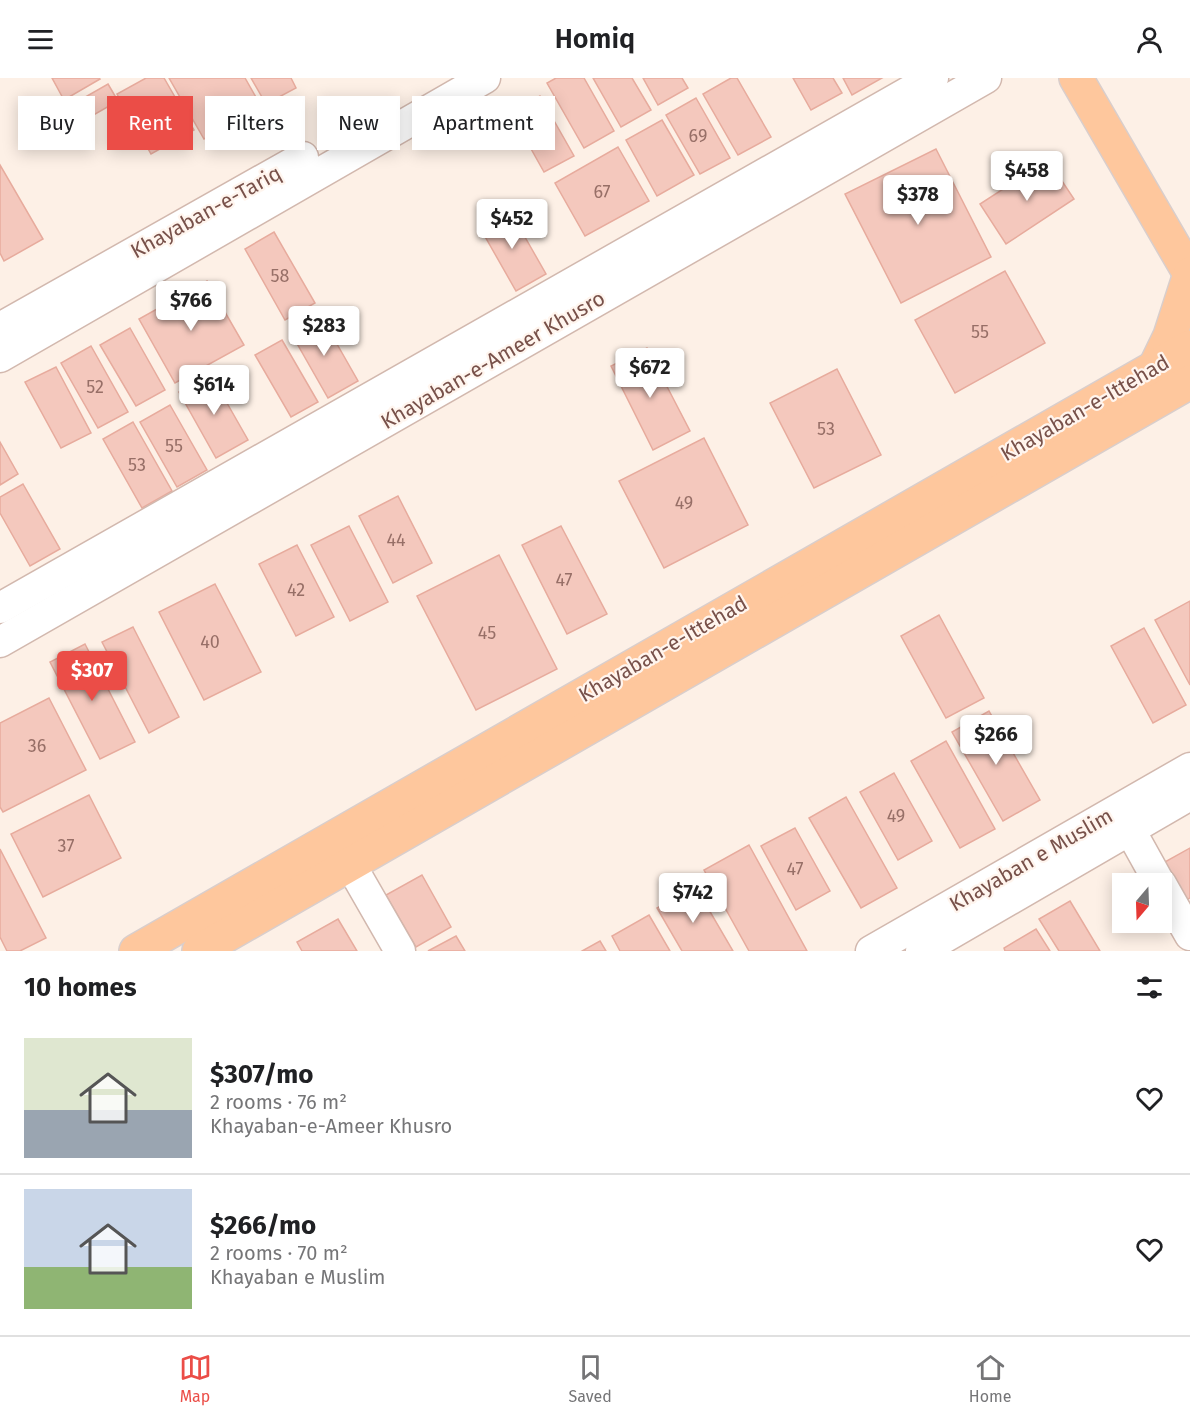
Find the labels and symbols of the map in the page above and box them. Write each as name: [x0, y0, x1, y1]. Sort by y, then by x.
house number: 69: [689, 125, 707, 147]
pin: $458: [991, 151, 1063, 202]
street label: Khayaban-e-Tariq: [126, 160, 286, 264]
pin: $378: [882, 175, 954, 226]
house number: 67: [593, 181, 611, 203]
pin: $452: [476, 199, 548, 250]
house number: 58: [271, 265, 290, 287]
pin: $766: [155, 281, 227, 332]
street label: Khayaban-e-Ameer Khusro: [376, 285, 610, 435]
pin: $283: [288, 306, 360, 357]
house number: 55: [971, 321, 989, 343]
pin: $672: [614, 348, 686, 399]
street label: Khayaban-e-Ittehad: [996, 349, 1174, 467]
pin: $614: [178, 365, 250, 416]
house number: 52: [86, 376, 104, 398]
house number: 53: [817, 418, 835, 440]
house number: 55: [165, 435, 183, 457]
house number: 53: [128, 454, 146, 476]
house number: 49: [675, 492, 693, 514]
house number: 44: [386, 529, 406, 551]
house number: 47: [555, 569, 573, 591]
house number: 42: [287, 579, 305, 601]
street label: Khayaban-e-Ittehad: [574, 590, 752, 708]
house number: 45: [478, 622, 496, 644]
house number: 40: [200, 631, 220, 653]
pin: $307: [56, 651, 128, 702]
pin: $266: [960, 715, 1032, 766]
house number: 36: [28, 735, 46, 757]
street label: Khayaban e Muslim: [945, 803, 1117, 917]
house number: 49: [887, 805, 905, 827]
house number: 37: [58, 835, 74, 857]
house number: 47: [786, 858, 804, 880]
pin: $742: [657, 873, 729, 924]
north arrow: [1112, 873, 1172, 933]

